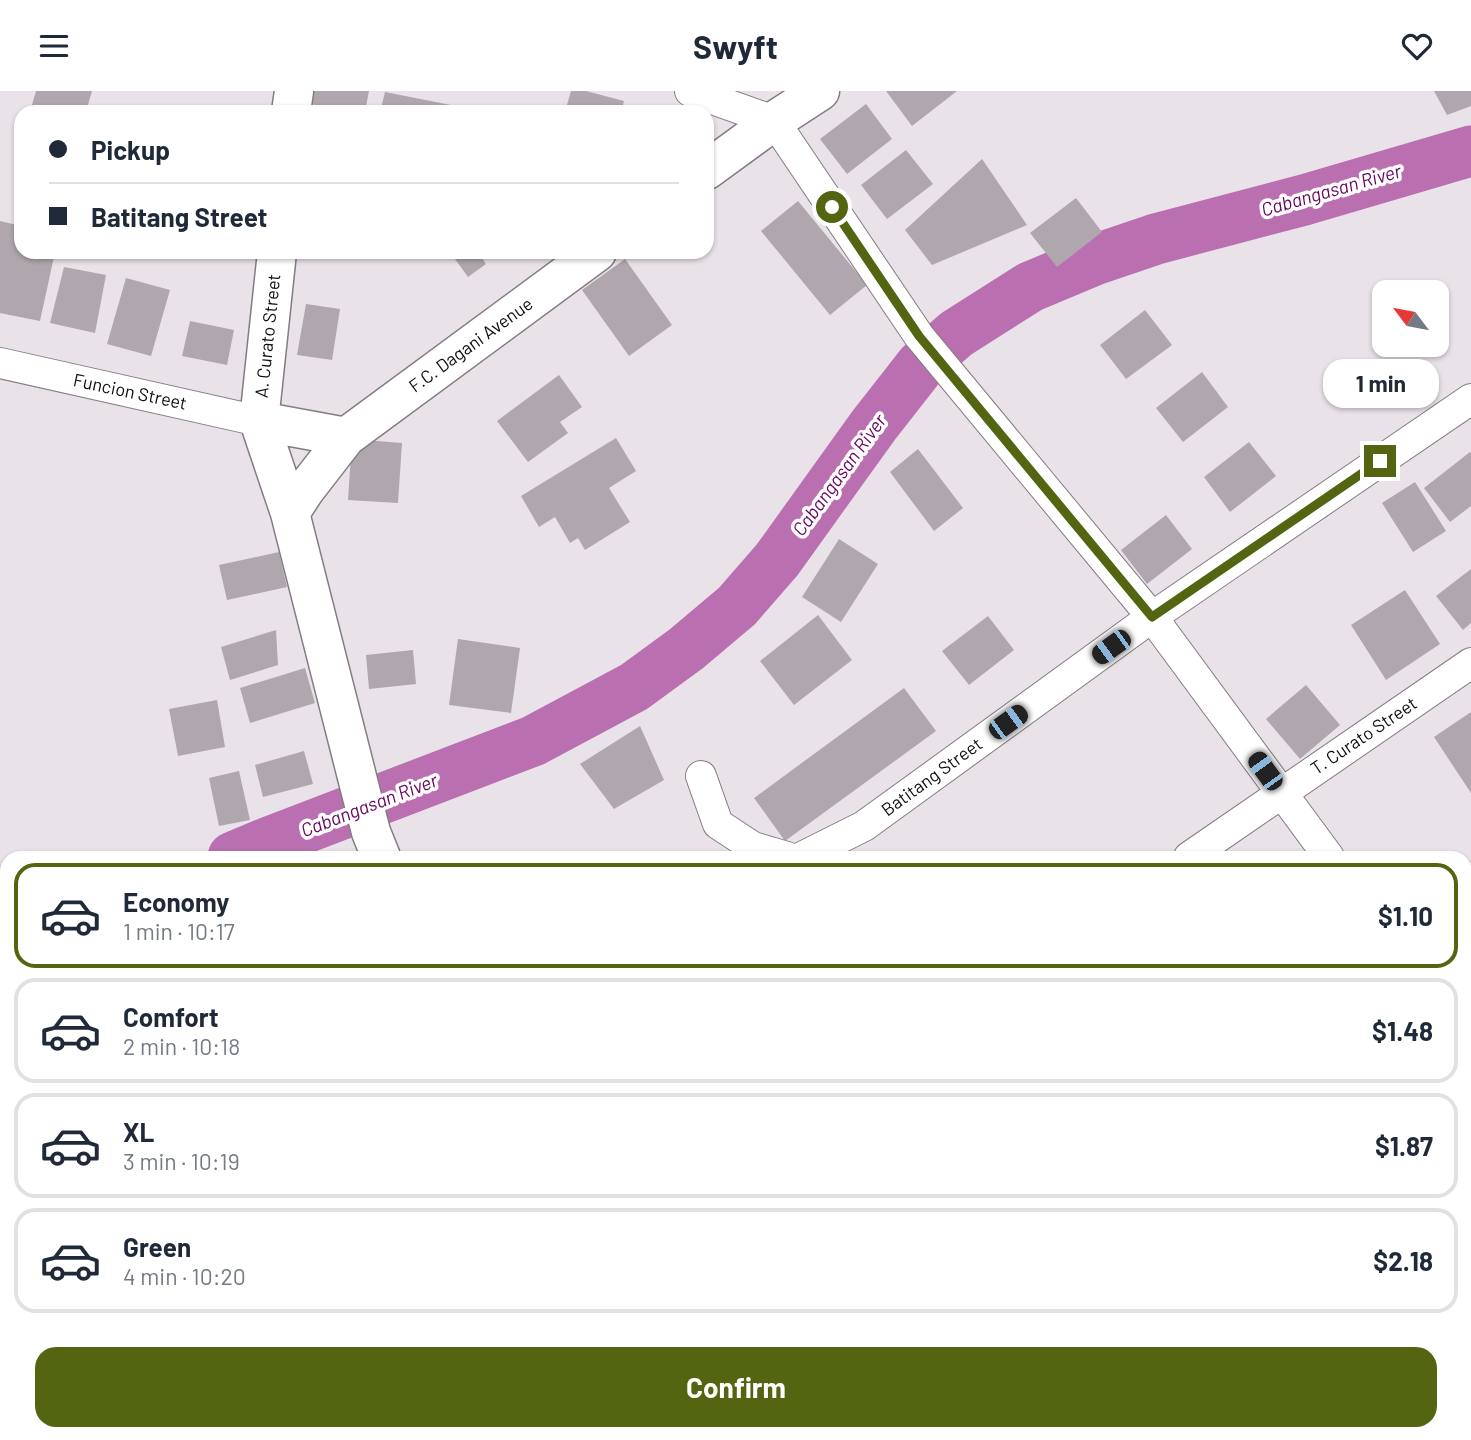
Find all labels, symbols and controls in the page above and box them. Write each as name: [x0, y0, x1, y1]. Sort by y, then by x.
icon: menu: [35, 27, 73, 65]
text: Swyft: [693, 27, 778, 65]
icon: heart: [1398, 27, 1436, 65]
text: Pickup: [91, 134, 170, 165]
water label: Cabangasan River: [1258, 158, 1405, 220]
route start: [816, 191, 848, 223]
text: Batitang Street: [91, 201, 267, 232]
street label: A. Curato Street: [250, 273, 284, 399]
north arrow: [1372, 280, 1449, 357]
map controls: [1372, 280, 1449, 357]
street label: F.C. Dagani Avenue: [404, 292, 537, 396]
callout: 1 min: [1322, 359, 1438, 409]
street label: Funcion Street: [71, 368, 189, 414]
text: 1 min: [1356, 369, 1406, 397]
water label: Cabangasan River: [787, 408, 891, 540]
route end: [1364, 445, 1396, 477]
car: [1088, 626, 1135, 668]
street label: T. Curato Street: [1306, 692, 1421, 779]
car: [985, 701, 1032, 743]
street label: Batitang Street: [877, 732, 986, 820]
car: [1245, 748, 1286, 794]
water label: Cabangasan River: [297, 767, 442, 841]
icon: car: [39, 884, 102, 947]
text: Economy: [123, 886, 229, 917]
text: $1.10: [1378, 900, 1433, 931]
text: 1 min · 10:17: [123, 917, 235, 945]
icon: car: [39, 999, 102, 1062]
text: Comfort: [123, 1001, 219, 1032]
text: $1.48: [1372, 1015, 1433, 1046]
text: 2 min · 10:18: [123, 1032, 240, 1060]
icon: car: [39, 1114, 102, 1177]
text: XL: [123, 1116, 154, 1147]
text: $1.87: [1375, 1130, 1433, 1161]
text: 3 min · 10:19: [123, 1147, 240, 1175]
icon: car: [39, 1229, 102, 1292]
text: Green: [123, 1231, 191, 1262]
text: $2.18: [1373, 1245, 1433, 1276]
text: 4 min · 10:20: [123, 1262, 246, 1290]
button: Confirm: [35, 1347, 1437, 1427]

